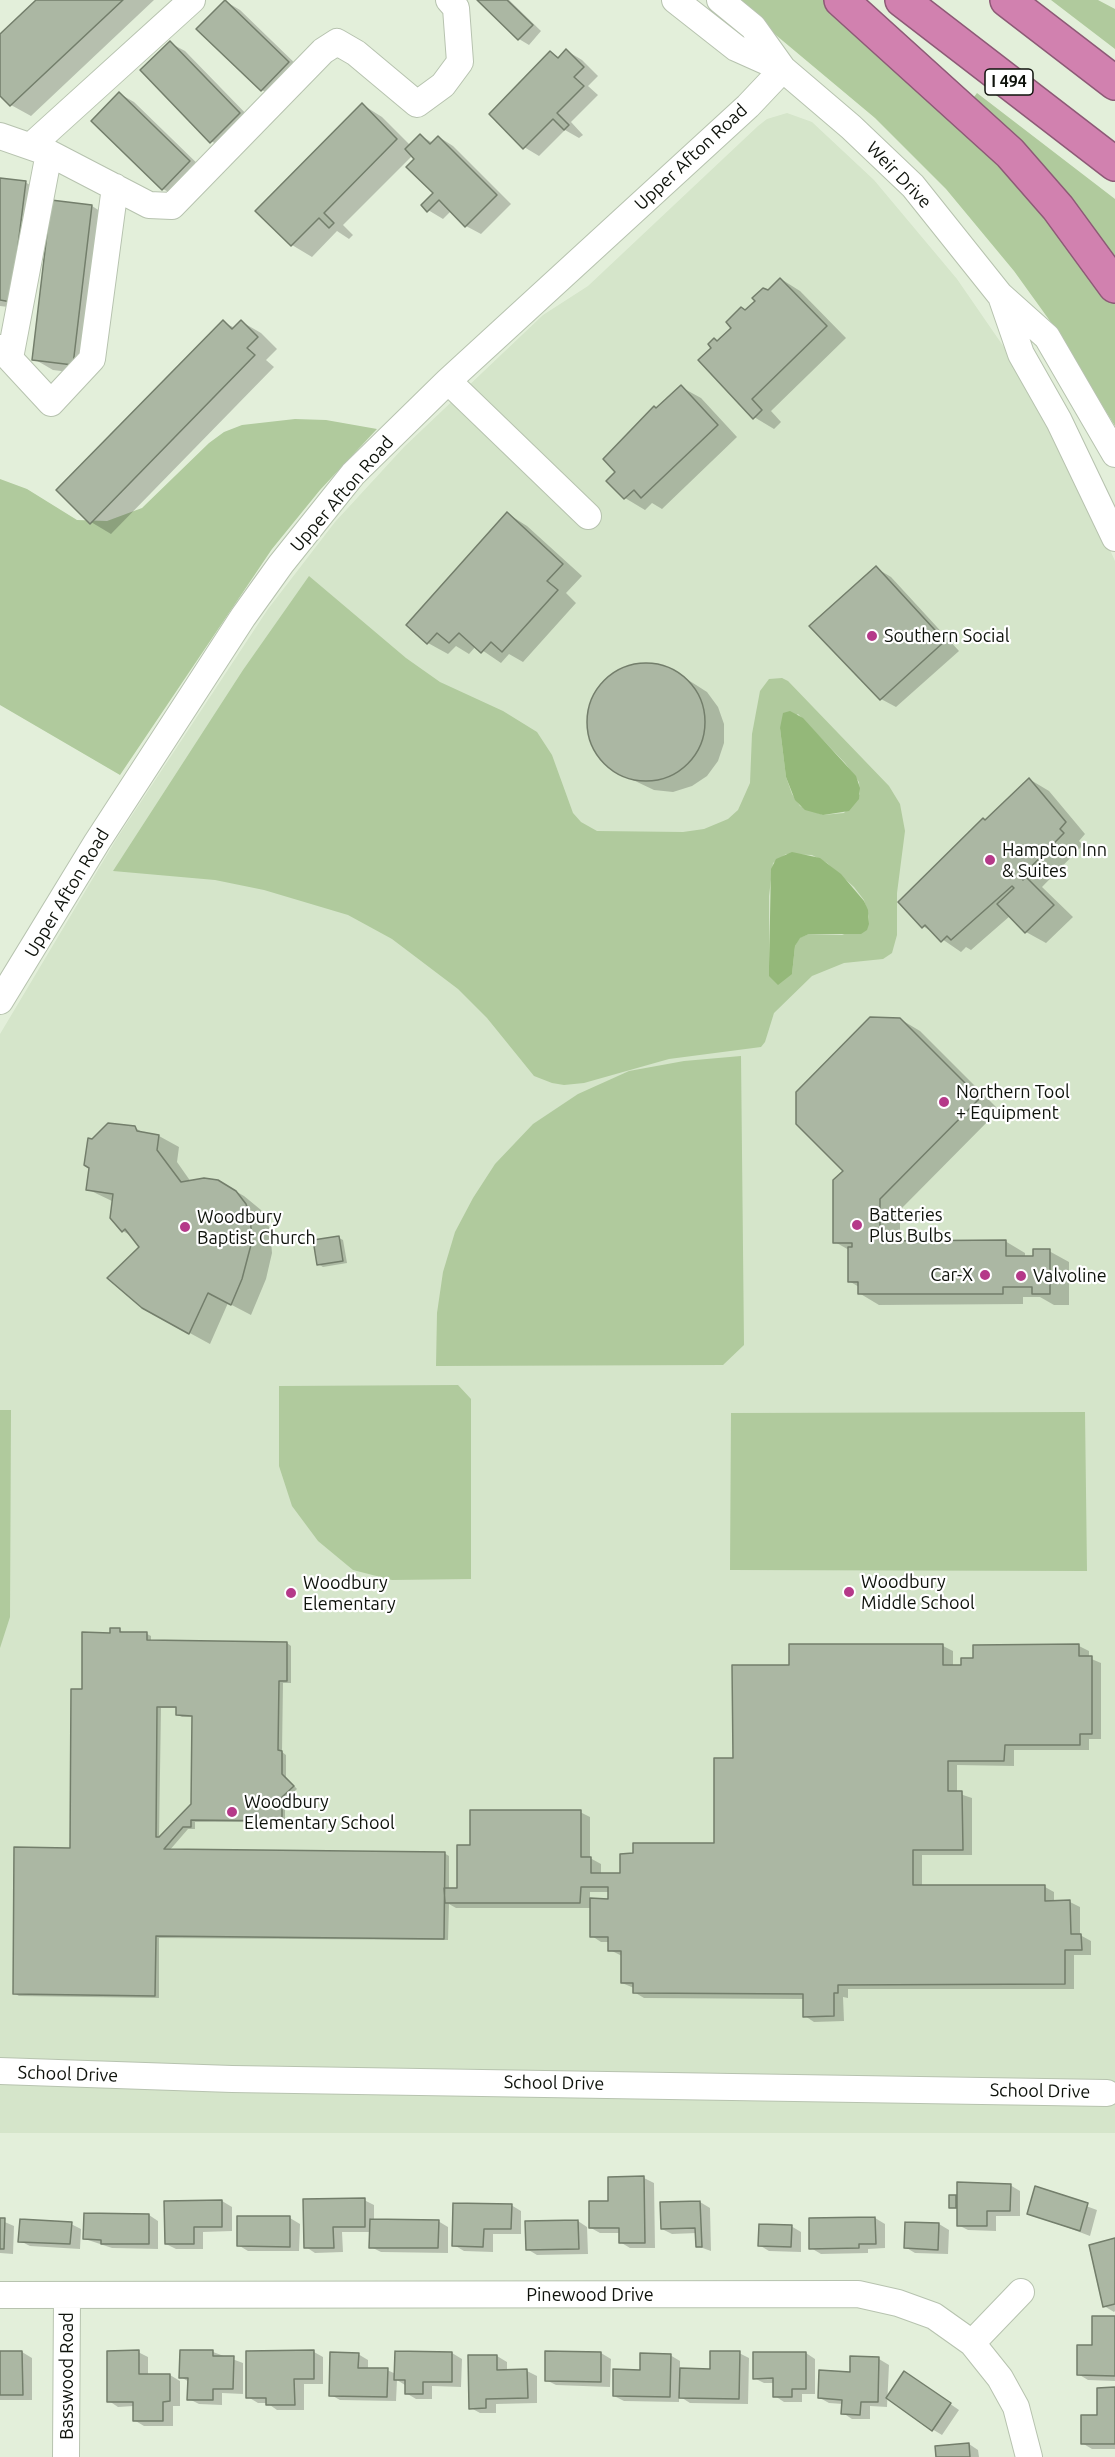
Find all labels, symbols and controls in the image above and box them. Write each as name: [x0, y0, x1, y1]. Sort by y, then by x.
road number: I 494: [985, 69, 1033, 95]
street label: Upper Afton Road: [630, 99, 752, 215]
street label: Weir Drive: [862, 137, 936, 213]
street label: Upper Afton Road: [286, 432, 398, 556]
place label: Southern Social: [884, 625, 1009, 647]
marker: Southern Social: [865, 629, 879, 643]
street label: Upper Afton Road: [20, 825, 114, 961]
place label: Hampton Inn & Suites: [1002, 839, 1107, 882]
marker: Hampton Inn & Suites: [983, 853, 997, 867]
place label: Northern Tool + Equipment: [956, 1081, 1070, 1124]
marker: Northern Tool + Equipment: [937, 1095, 951, 1109]
place label: Batteries Plus Bulbs: [869, 1204, 951, 1246]
place label: Woodbury Baptist Church: [197, 1206, 316, 1248]
marker: Batteries Plus Bulbs: [850, 1218, 864, 1232]
marker: Woodbury Baptist Church: [178, 1220, 192, 1234]
place label: Car-X: [930, 1264, 973, 1286]
place label: Valvoline: [1033, 1265, 1107, 1287]
marker: Car-X: [978, 1268, 992, 1282]
marker: Valvoline: [1014, 1269, 1028, 1283]
place label: Woodbury Middle School: [861, 1571, 975, 1614]
place label: Woodbury Elementary: [303, 1572, 396, 1614]
marker: Woodbury Middle School: [842, 1585, 856, 1599]
marker: Woodbury Elementary: [284, 1586, 298, 1600]
place label: Woodbury Elementary School: [244, 1791, 395, 1834]
marker: Woodbury Elementary School: [225, 1805, 239, 1819]
street label: School Drive: [17, 2061, 119, 2087]
street label: School Drive: [504, 2071, 604, 2095]
street label: School Drive: [990, 2079, 1090, 2103]
street label: Pinewood Drive: [526, 2284, 654, 2306]
street label: Basswood Road: [56, 2312, 78, 2440]

